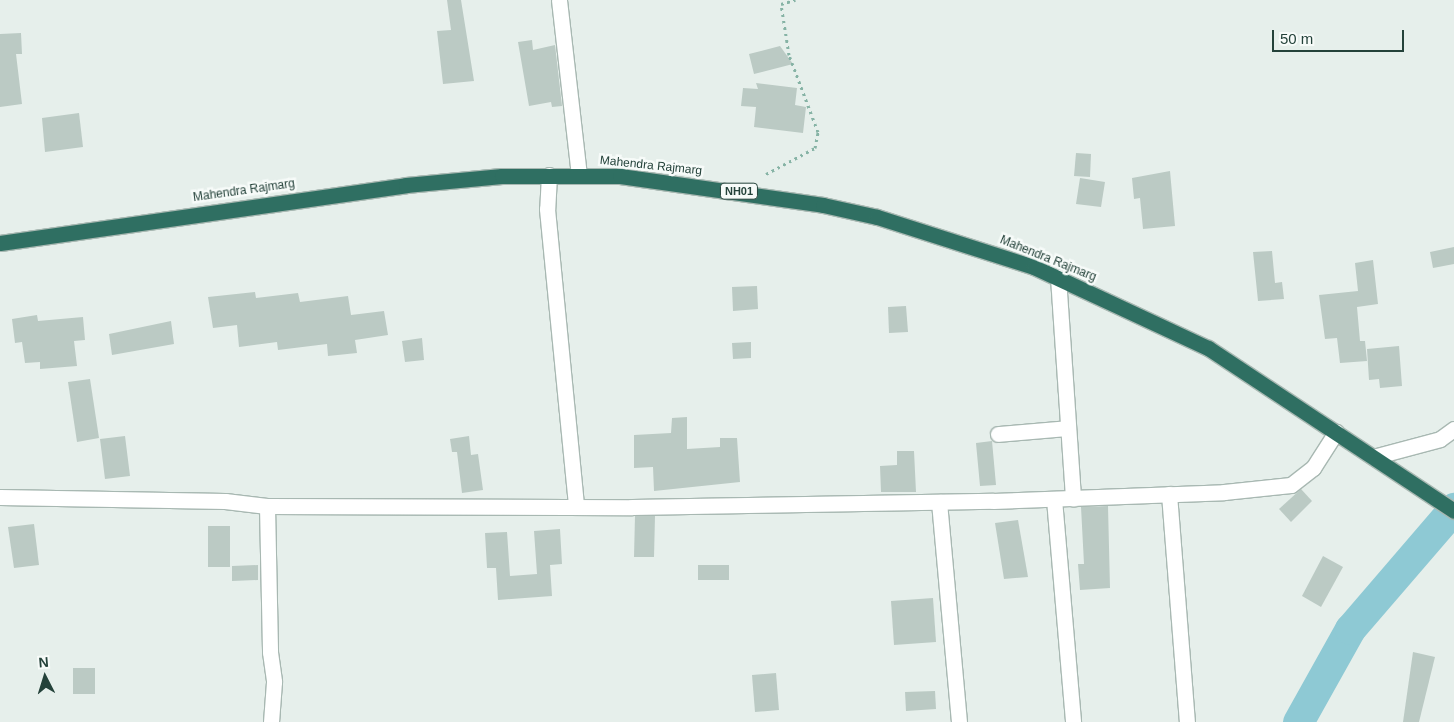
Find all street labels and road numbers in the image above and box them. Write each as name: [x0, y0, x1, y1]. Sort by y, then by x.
street label: Mahendra Rajmarg: [599, 153, 703, 179]
street label: Mahendra Rajmarg: [192, 177, 296, 205]
road number: NH01: [719, 182, 759, 200]
street label: Mahendra Rajmarg: [998, 233, 1098, 285]

